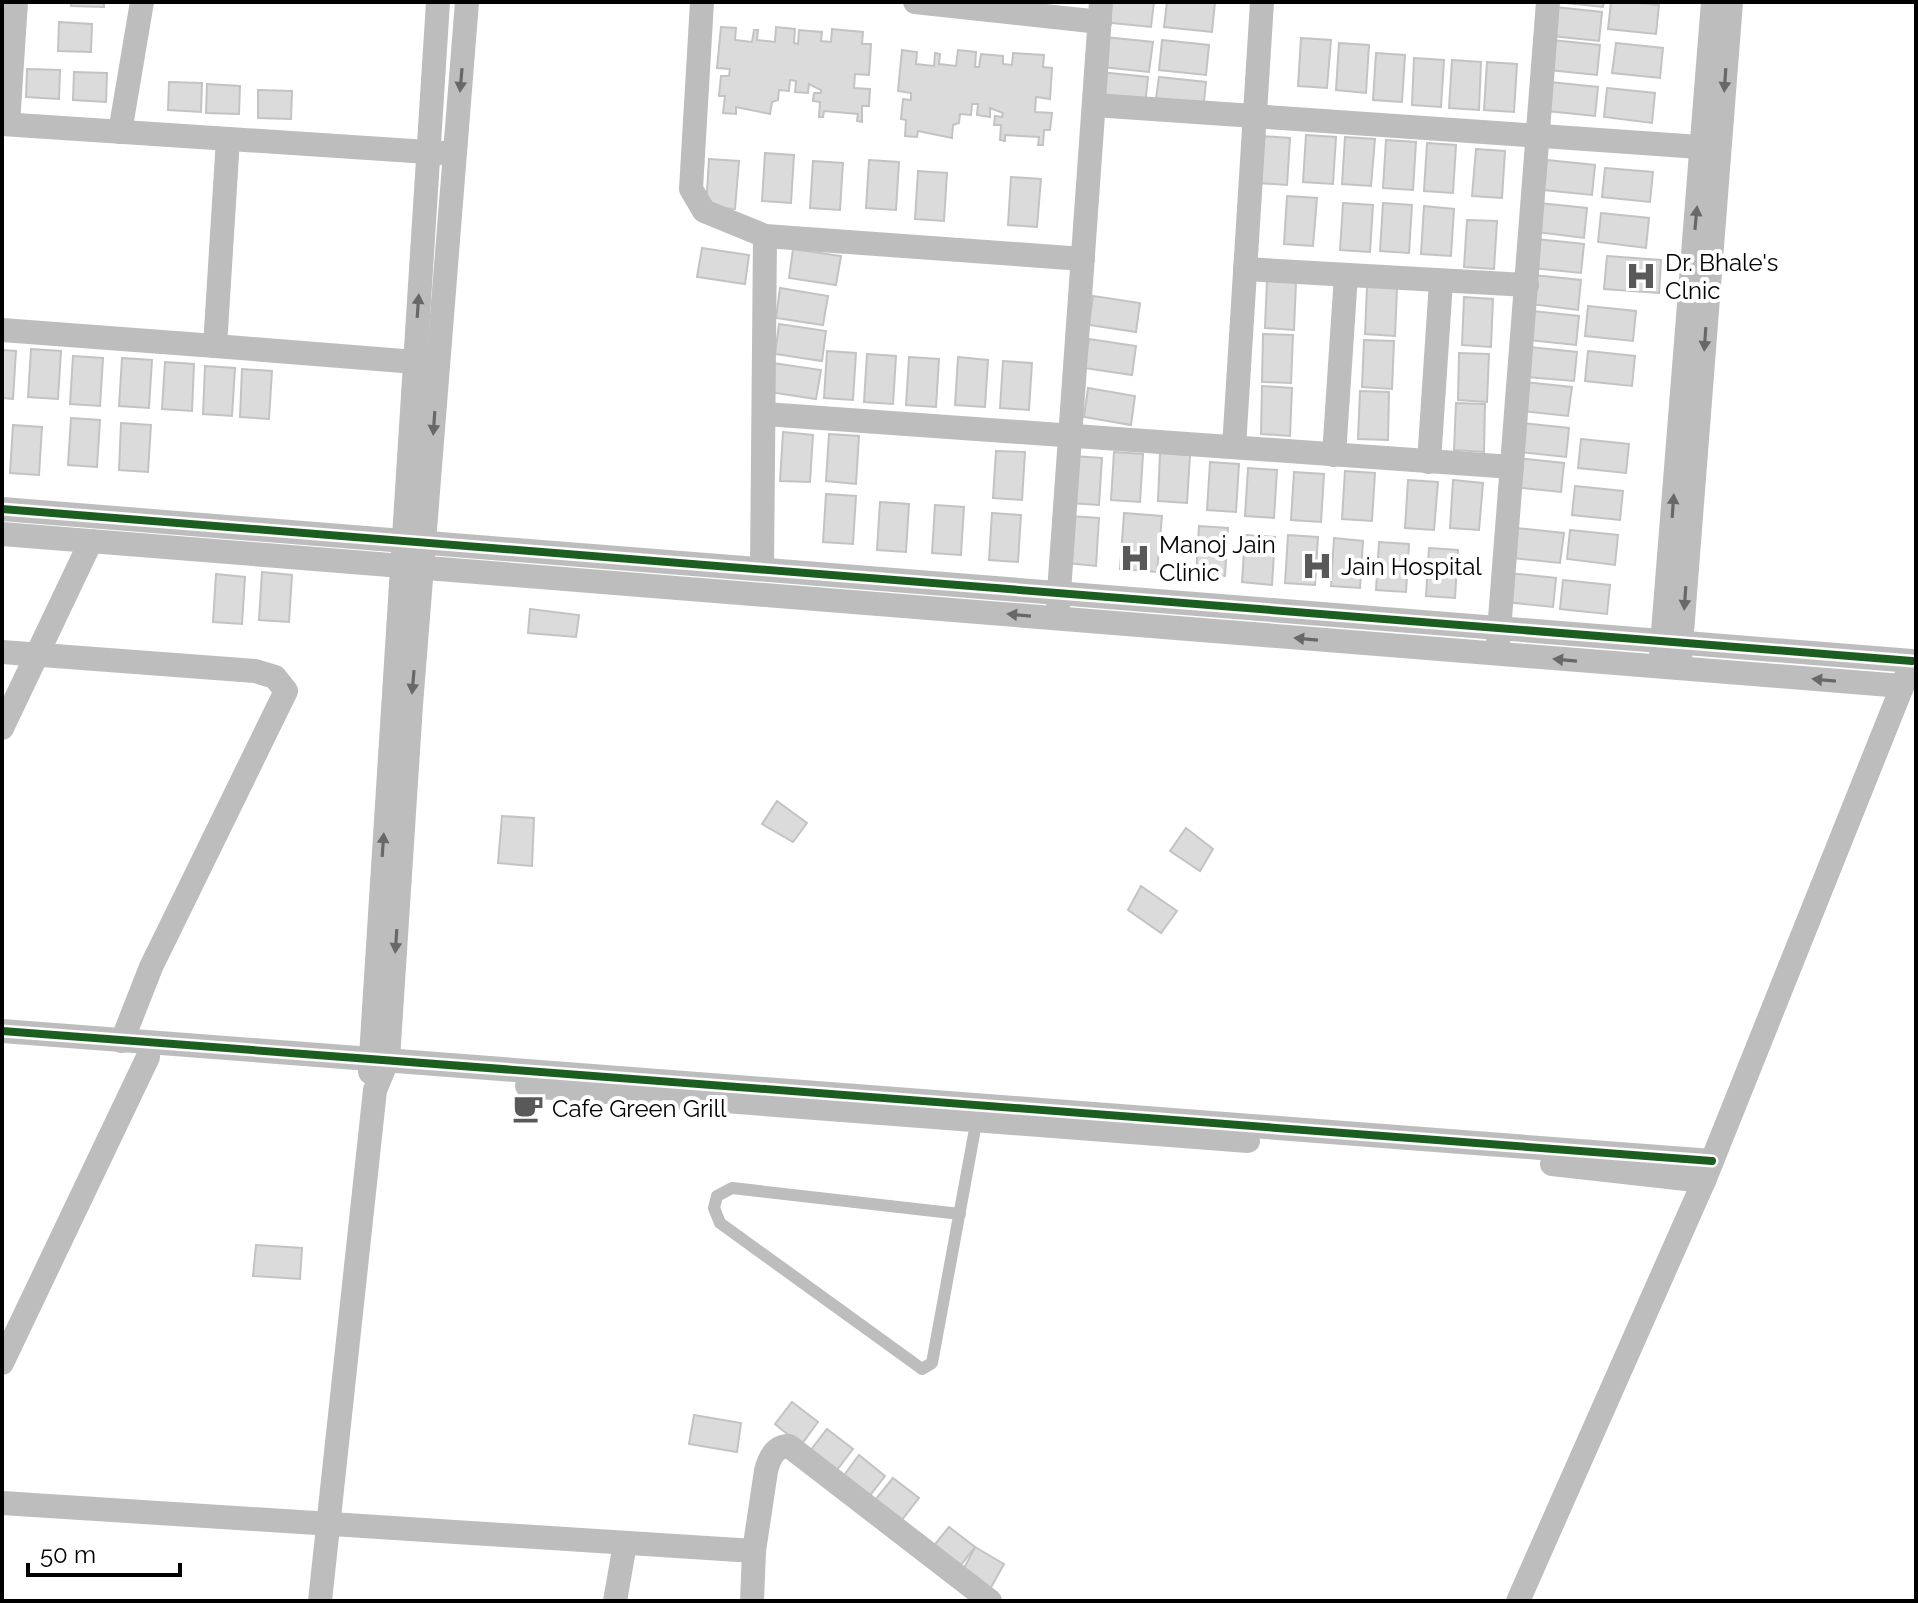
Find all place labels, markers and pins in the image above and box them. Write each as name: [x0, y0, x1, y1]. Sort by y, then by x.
place label: Dr. Bhale's Clnic: [1665, 248, 1778, 305]
hospital icon: Dr. Bhale's Clnic: [1624, 259, 1658, 293]
place label: Manoj Jain Clinic: [1159, 530, 1276, 587]
hospital icon: Manoj Jain Clinic: [1118, 541, 1152, 575]
hospital icon: Jain Hospital: [1300, 549, 1334, 583]
place label: Jain Hospital: [1341, 552, 1482, 581]
cafe icon: Cafe Green Grill: [511, 1091, 545, 1125]
place label: Cafe Green Grill: [552, 1094, 727, 1123]

